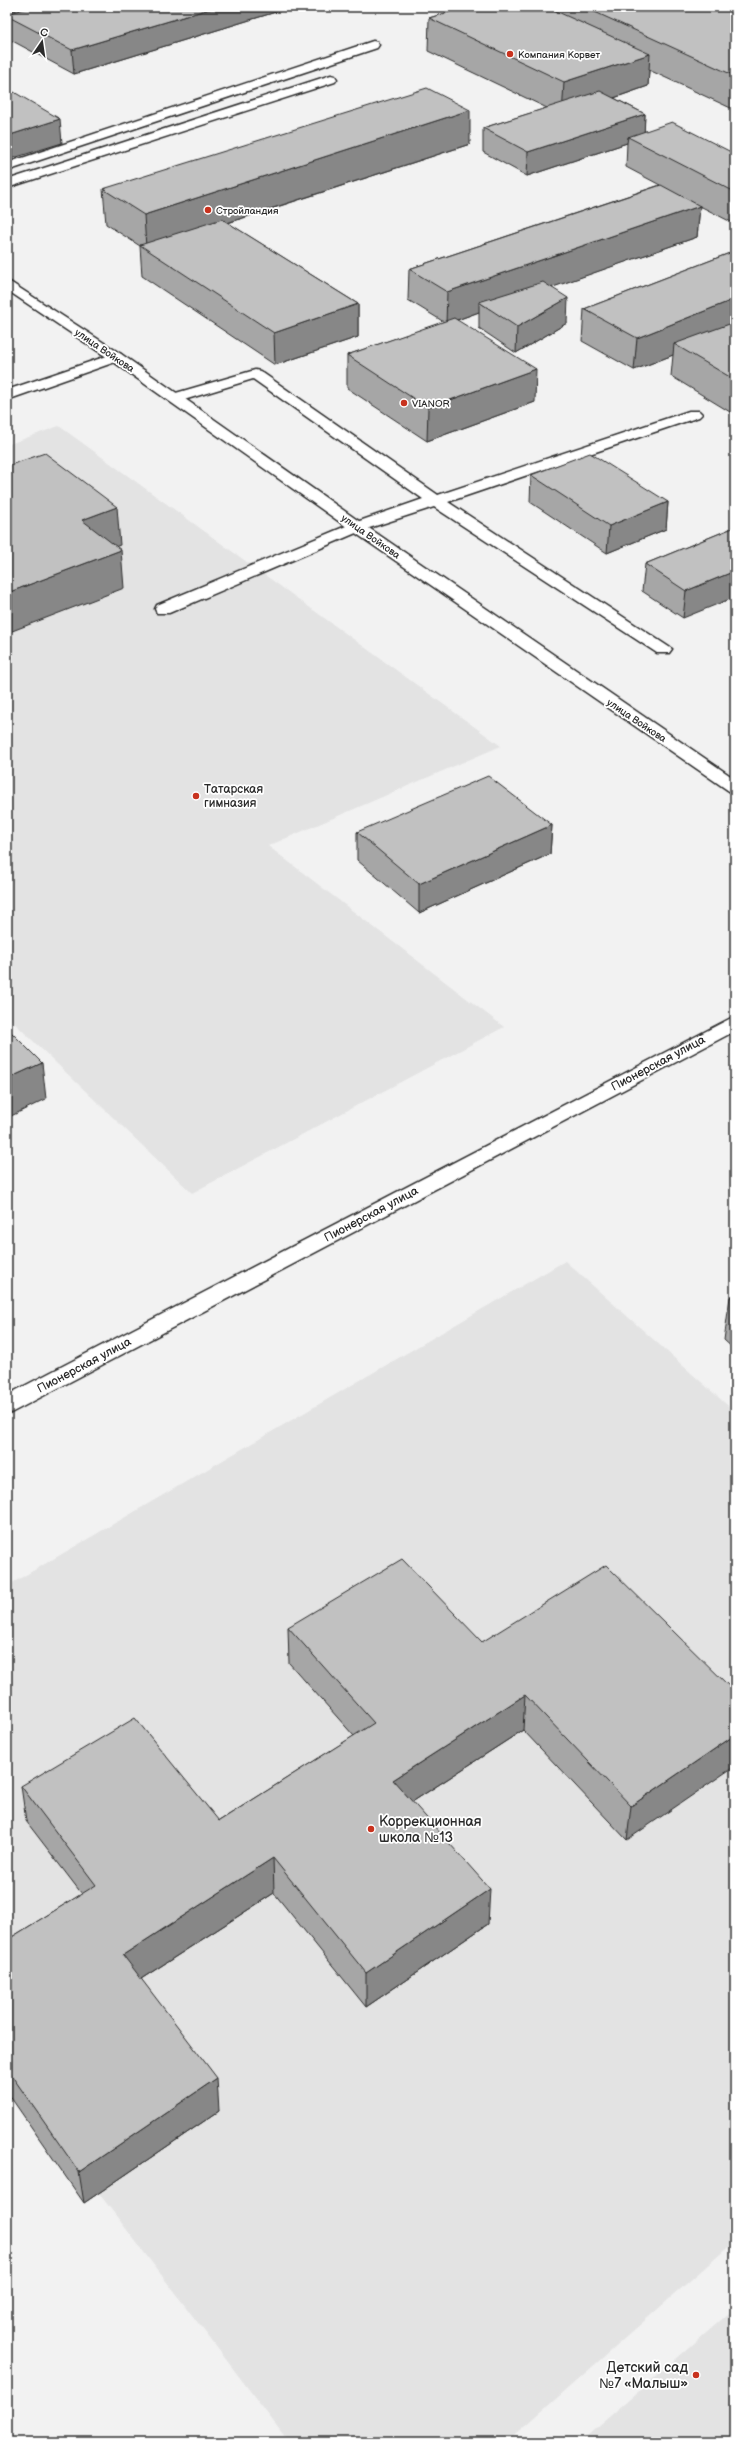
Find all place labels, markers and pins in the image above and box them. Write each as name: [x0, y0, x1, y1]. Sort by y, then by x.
marker: Компания Корвет: [505, 49, 515, 59]
place label: Компания Корвет: [518, 49, 601, 61]
marker: Стройландия: [203, 205, 213, 215]
place label: Стройландия: [216, 205, 279, 217]
marker: VIANOR: [399, 398, 409, 408]
place label: VIANOR: [412, 398, 450, 410]
place label: Татарская гимназия: [204, 782, 263, 811]
marker: Татарская гимназия: [191, 791, 201, 801]
place label: Коррекционная школа №13: [379, 1813, 482, 1846]
marker: Коррекционная школа №13: [366, 1824, 376, 1834]
place label: Детский сад №7 «Малыш»: [599, 2359, 688, 2392]
marker: Детский сад №7 «Малыш»: [691, 2370, 701, 2380]

